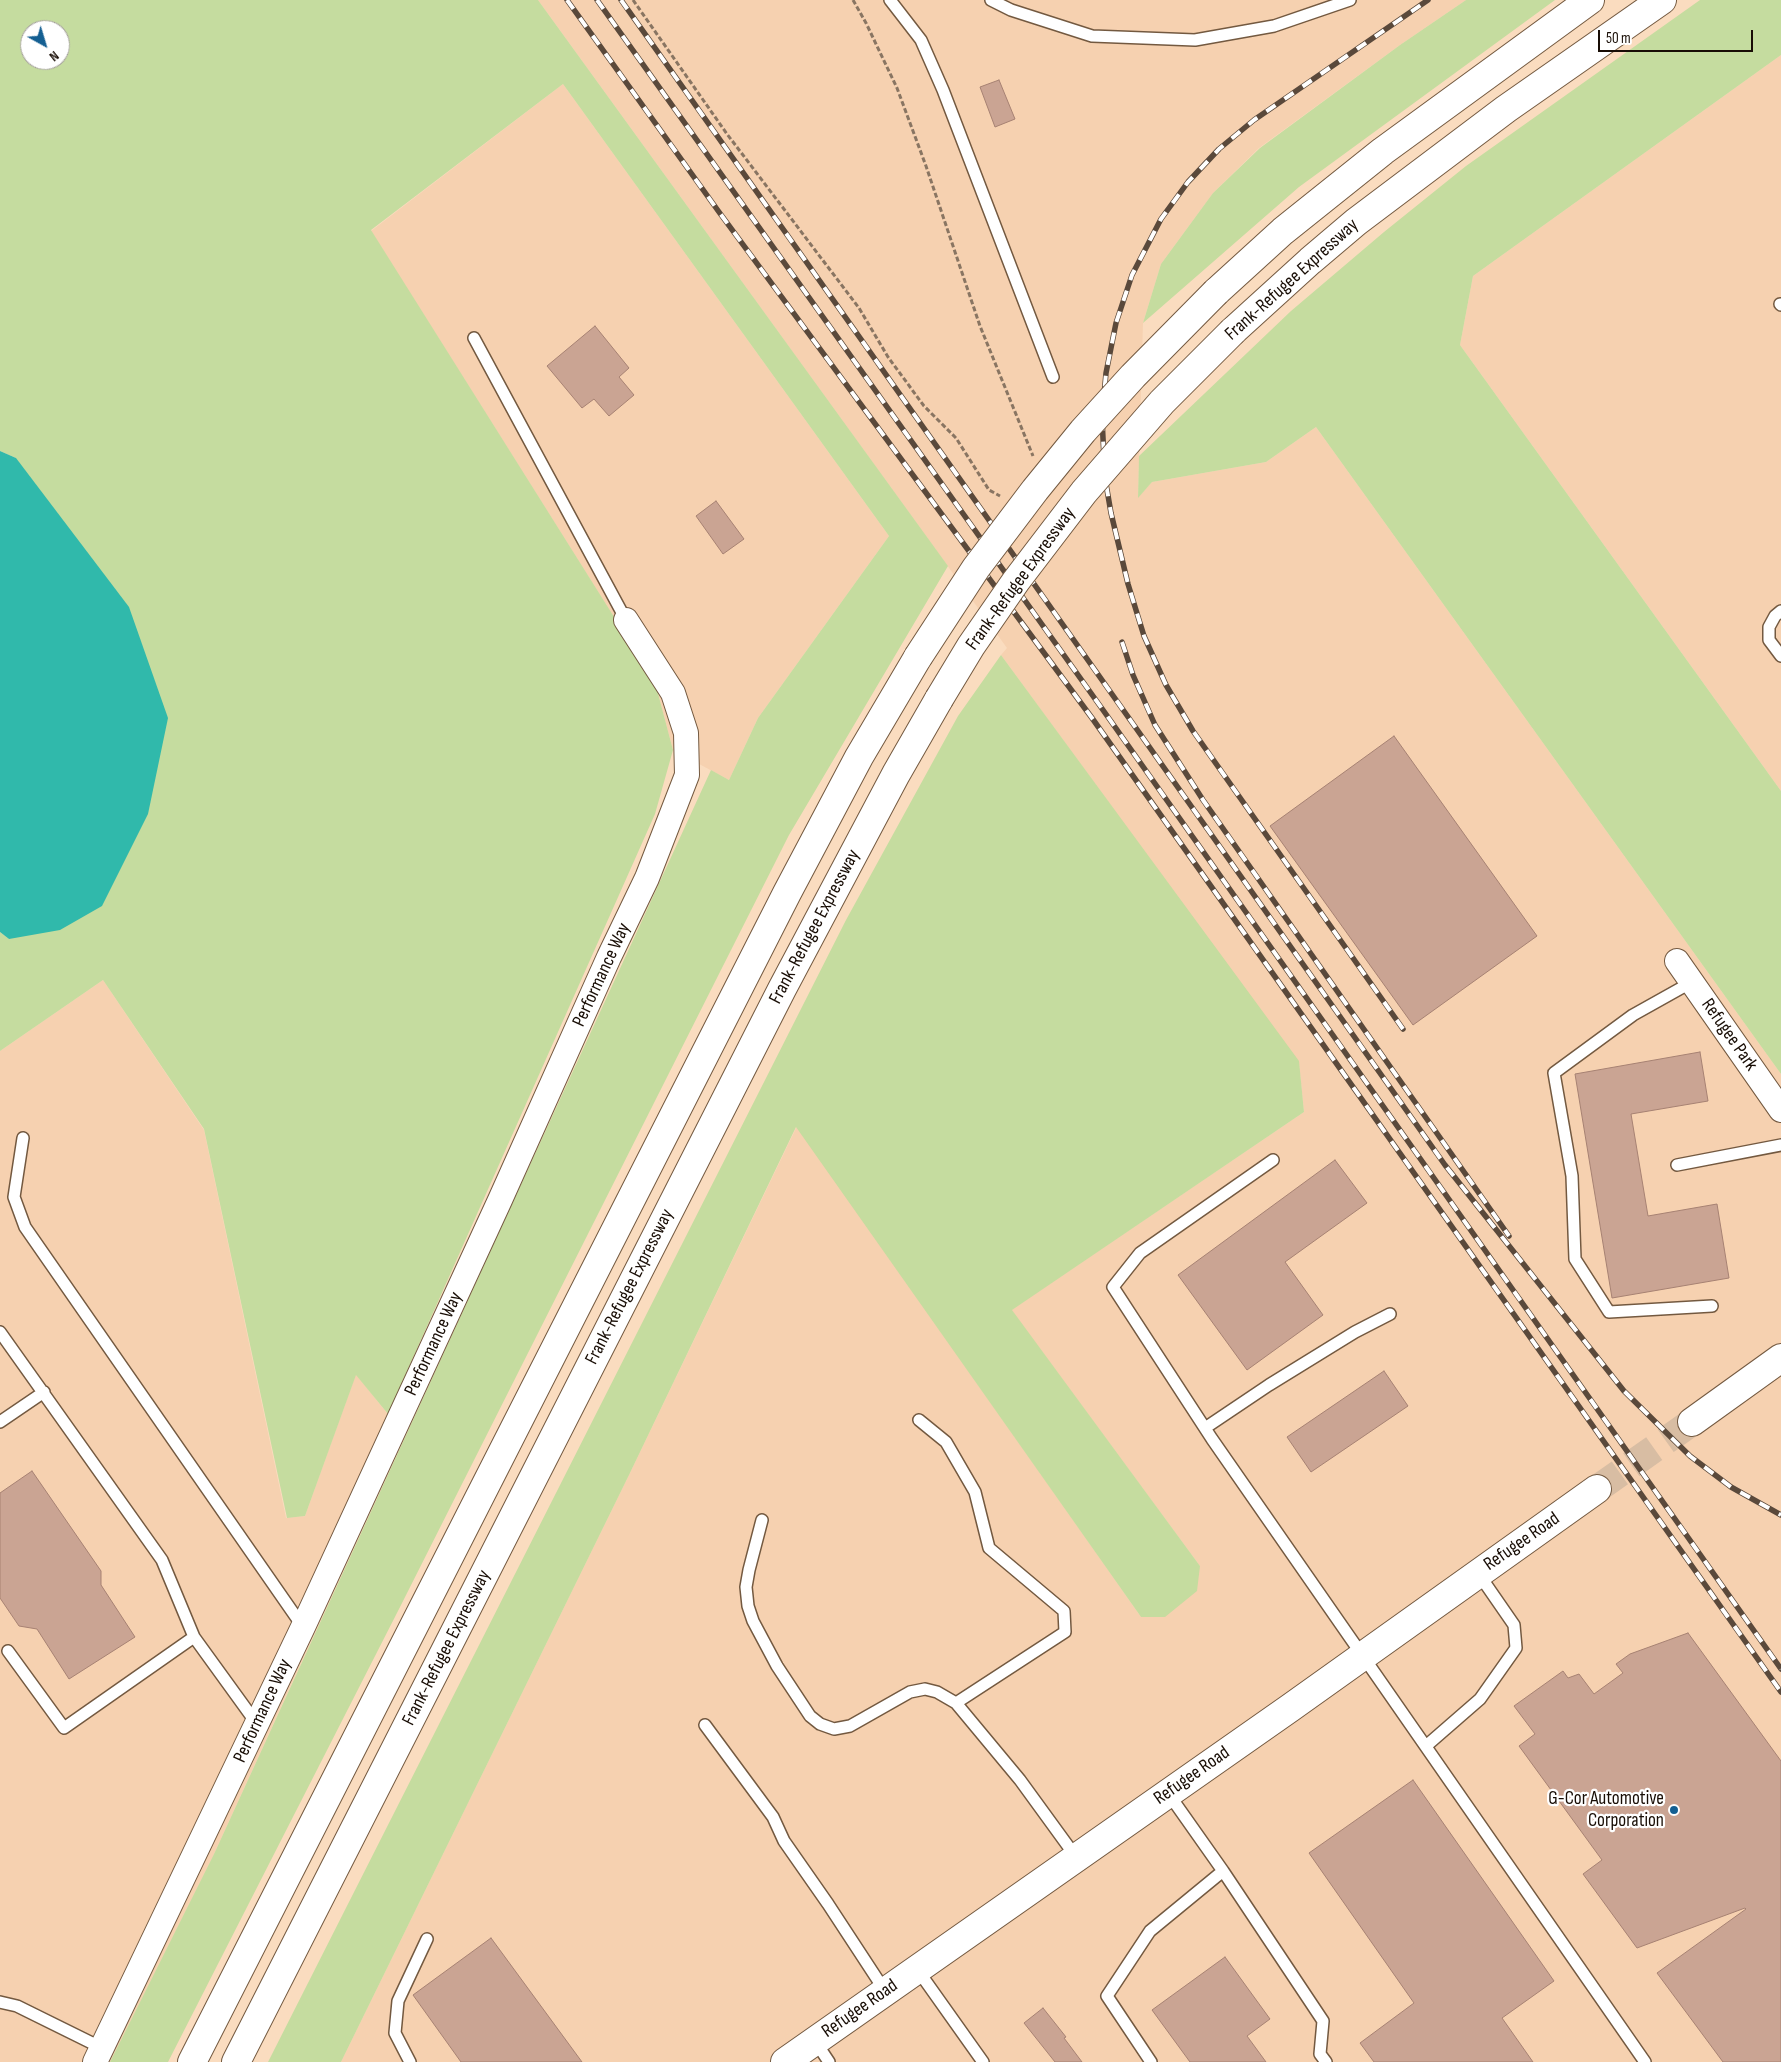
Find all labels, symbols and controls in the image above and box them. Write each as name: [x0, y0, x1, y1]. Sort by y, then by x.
north arrow: [20, 20, 70, 70]
scale bar: [1601, 20, 1756, 52]
text: 50 m: [1606, 29, 1631, 48]
text: N: [46, 47, 62, 65]
street label: Frank-Refugee Expressway: [1221, 214, 1363, 346]
street label: Frank-Refugee Expressway: [961, 503, 1081, 655]
street label: Frank-Refugee Expressway: [765, 846, 865, 1008]
street label: Performance Way: [568, 919, 636, 1031]
street label: Refugee Park: [1696, 994, 1762, 1076]
street label: Frank-Refugee Expressway: [581, 1205, 679, 1369]
street label: Performance Way: [400, 1288, 468, 1400]
street label: Refugee Road: [1480, 1508, 1564, 1576]
street label: Frank-Refugee Expressway: [398, 1566, 496, 1730]
street label: Performance Way: [229, 1655, 297, 1767]
street label: Refugee Road: [1150, 1742, 1234, 1810]
place label: G-Cor Automotive Corporation: [1548, 1788, 1664, 1832]
marker: G-Cor Automotive Corporation: [1668, 1804, 1680, 1816]
street label: Refugee Road: [818, 1975, 902, 2043]

